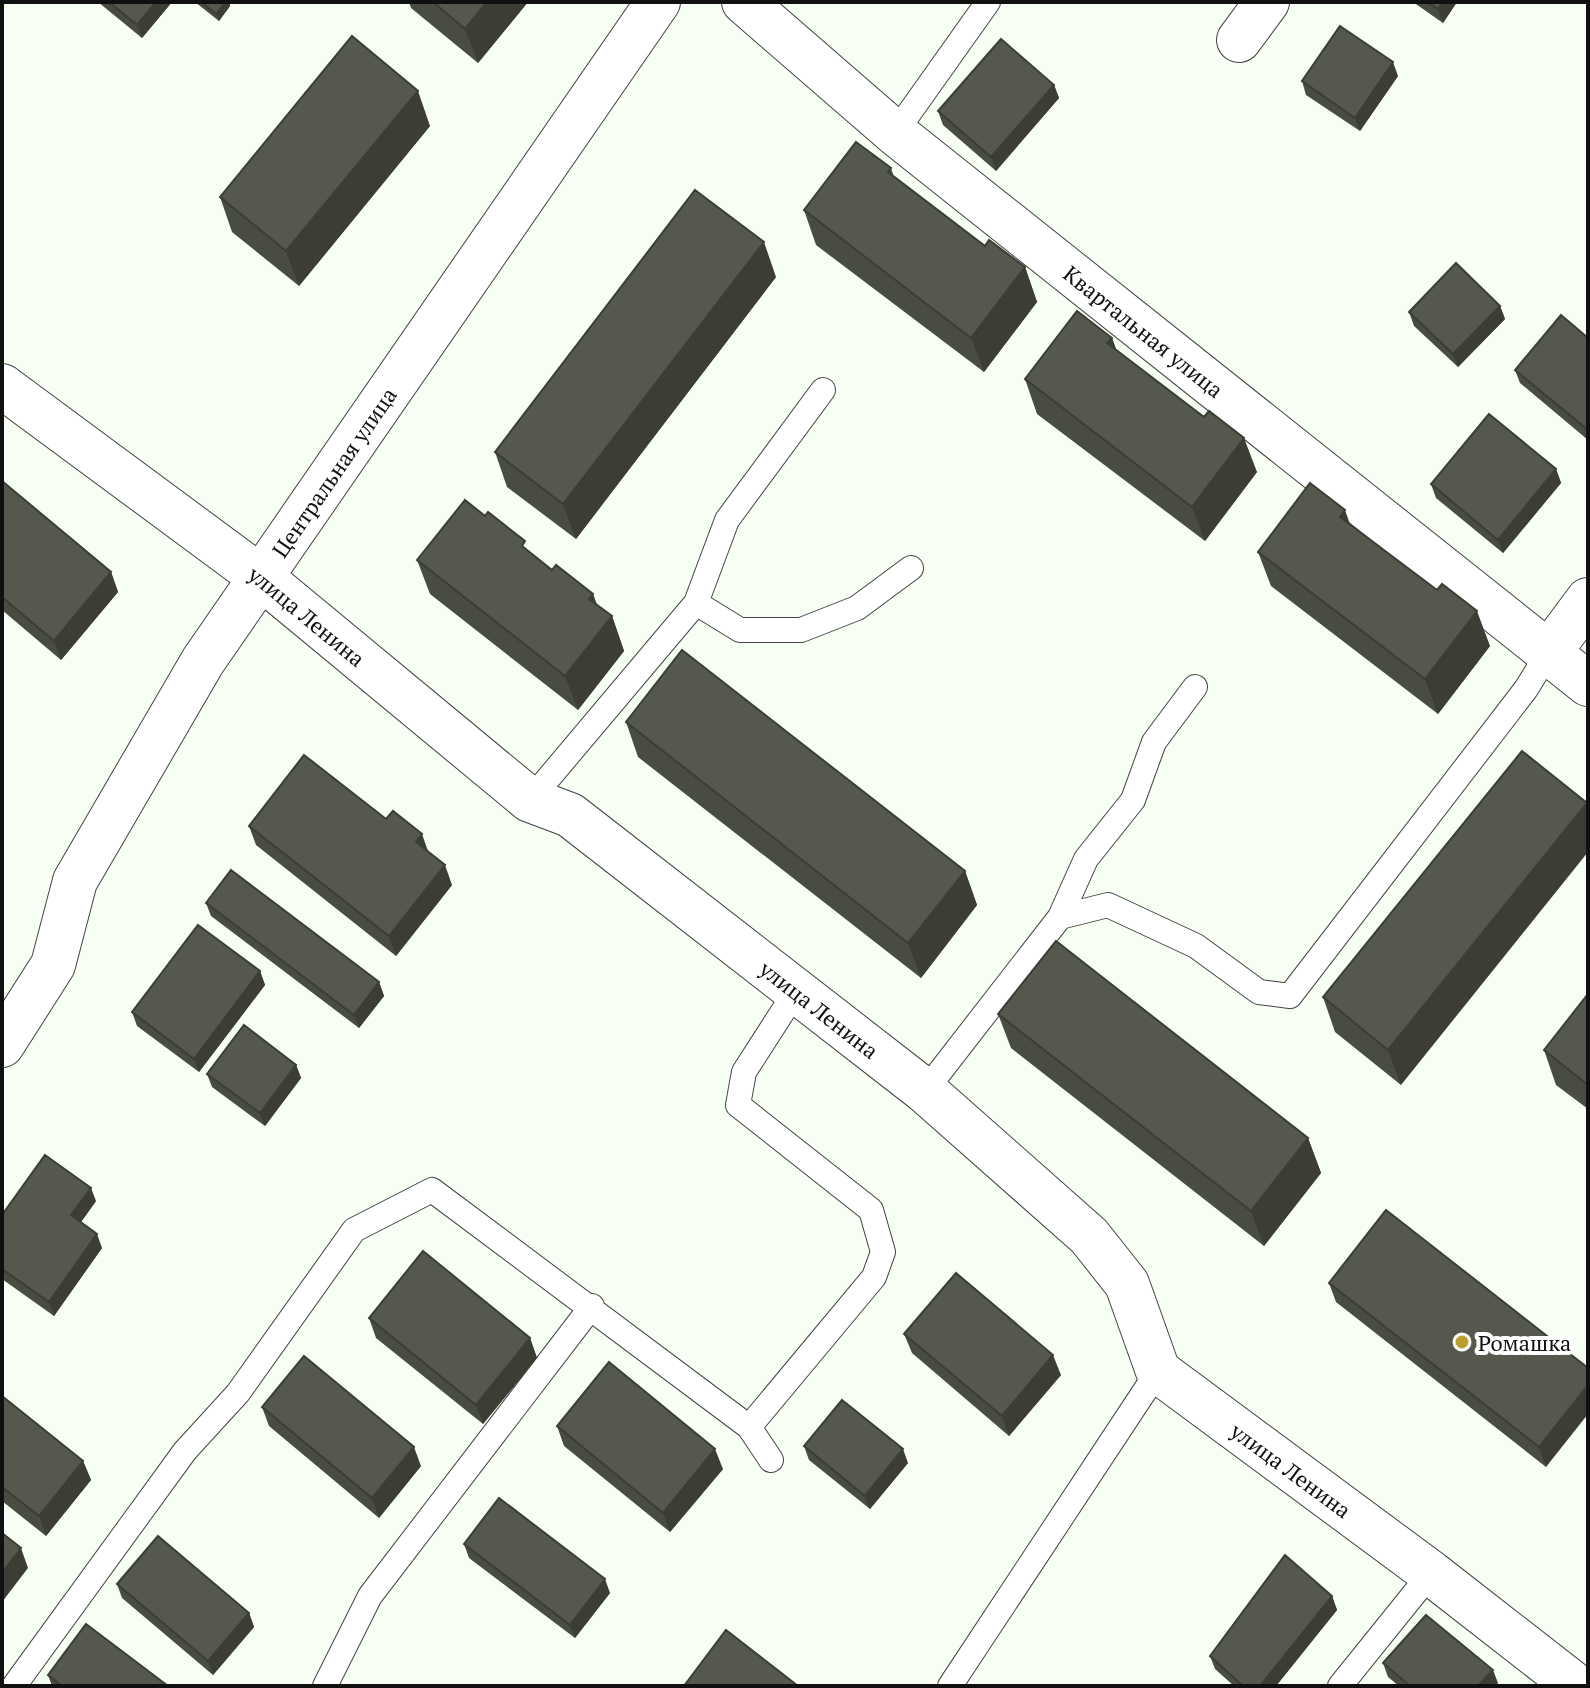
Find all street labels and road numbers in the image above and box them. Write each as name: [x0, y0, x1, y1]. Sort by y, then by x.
street label: Квартальная улица: [1058, 258, 1230, 403]
street label: Центральная улица: [265, 381, 402, 563]
street label: улица Ленина: [242, 558, 372, 672]
street label: улица Ленина: [753, 953, 885, 1064]
street label: улица Ленина: [1224, 1415, 1357, 1524]

